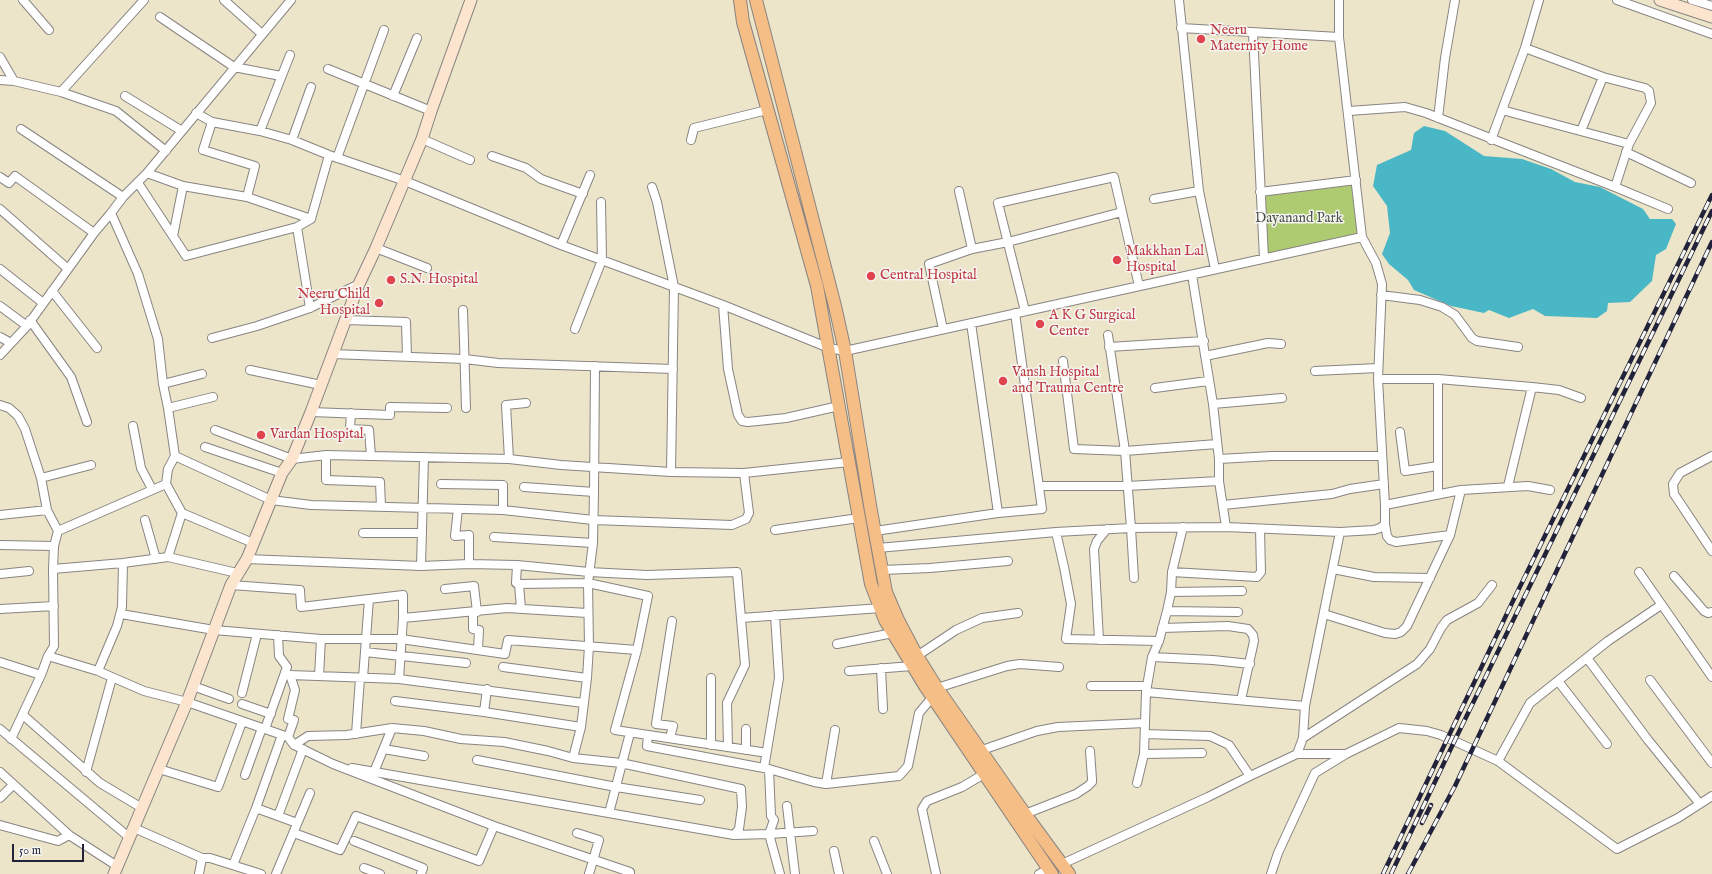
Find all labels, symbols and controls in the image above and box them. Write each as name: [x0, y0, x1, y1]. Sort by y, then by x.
place label: Neeru Maternity Home: [1210, 23, 1308, 56]
marker: Neeru Maternity Home: [1195, 33, 1207, 45]
park label: Dayanand Park: [1255, 211, 1343, 227]
place label: Makkhan Lal Hospital: [1126, 244, 1204, 276]
marker: Makkhan Lal Hospital: [1111, 254, 1123, 266]
place label: Central Hospital: [880, 268, 977, 284]
marker: Central Hospital: [865, 270, 877, 282]
place label: S.N. Hospital: [400, 272, 478, 288]
marker: S.N. Hospital: [385, 274, 397, 286]
place label: Neeru Child Hospital: [297, 287, 370, 320]
marker: Neeru Child Hospital: [373, 297, 385, 309]
place label: A K G Surgical Center: [1049, 308, 1136, 340]
marker: A K G Surgical Center: [1034, 318, 1046, 330]
place label: Vansh Hospital and Trauma Centre: [1012, 365, 1124, 398]
marker: Vansh Hospital and Trauma Centre: [997, 375, 1009, 387]
place label: Vardan Hospital: [270, 427, 364, 443]
marker: Vardan Hospital: [255, 429, 267, 441]
scale bar: [14, 836, 86, 862]
text: 50 m: [19, 843, 41, 858]

